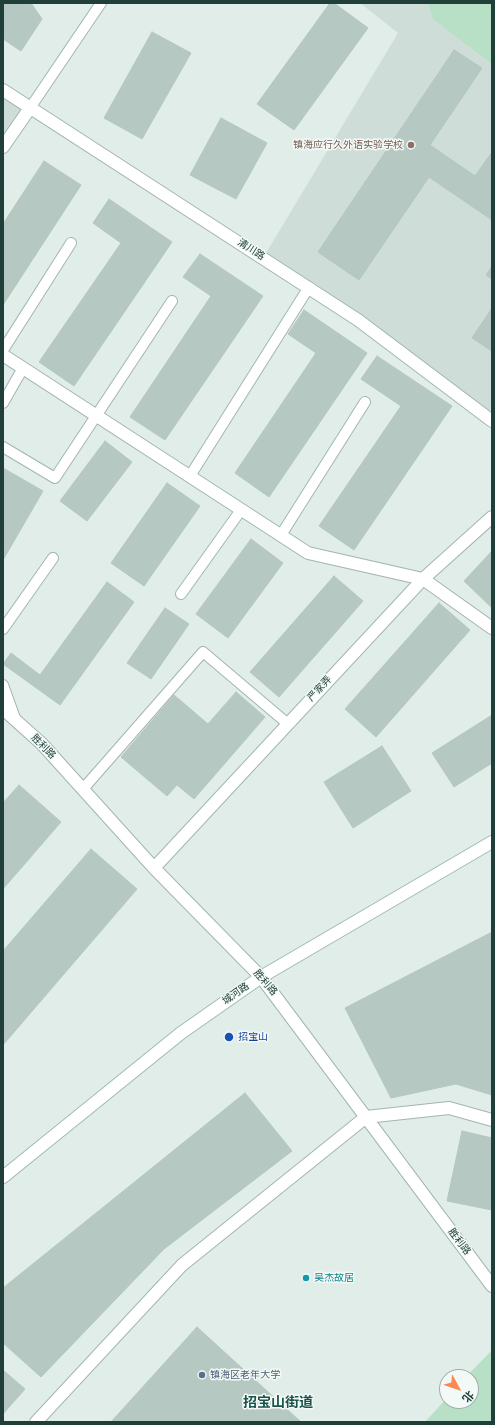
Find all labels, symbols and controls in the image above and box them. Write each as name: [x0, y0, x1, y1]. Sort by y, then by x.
place label: 镇海应行久外语实验学校: [293, 139, 403, 151]
marker: 镇海应行久外语实验学校: [406, 140, 416, 150]
street label: 清川路: [235, 237, 267, 263]
street label: 严家弄: [305, 674, 335, 704]
street label: 胜利路: [28, 732, 58, 762]
street label: 胜利路: [251, 968, 279, 998]
street label: 城河路: [220, 980, 252, 1008]
marker: 招宝山: [223, 1031, 235, 1043]
place label: 招宝山: [238, 1031, 268, 1043]
street label: 胜利路: [445, 1226, 473, 1258]
place label: 吴杰故居: [314, 1272, 354, 1284]
marker: 吴杰故居: [301, 1273, 311, 1283]
place label: 镇海区老年大学: [210, 1369, 280, 1381]
north arrow: [439, 1369, 479, 1409]
marker: 镇海区老年大学: [197, 1370, 207, 1380]
text: 北: [459, 1388, 476, 1405]
district label: 招宝山街道: [243, 1395, 313, 1411]

